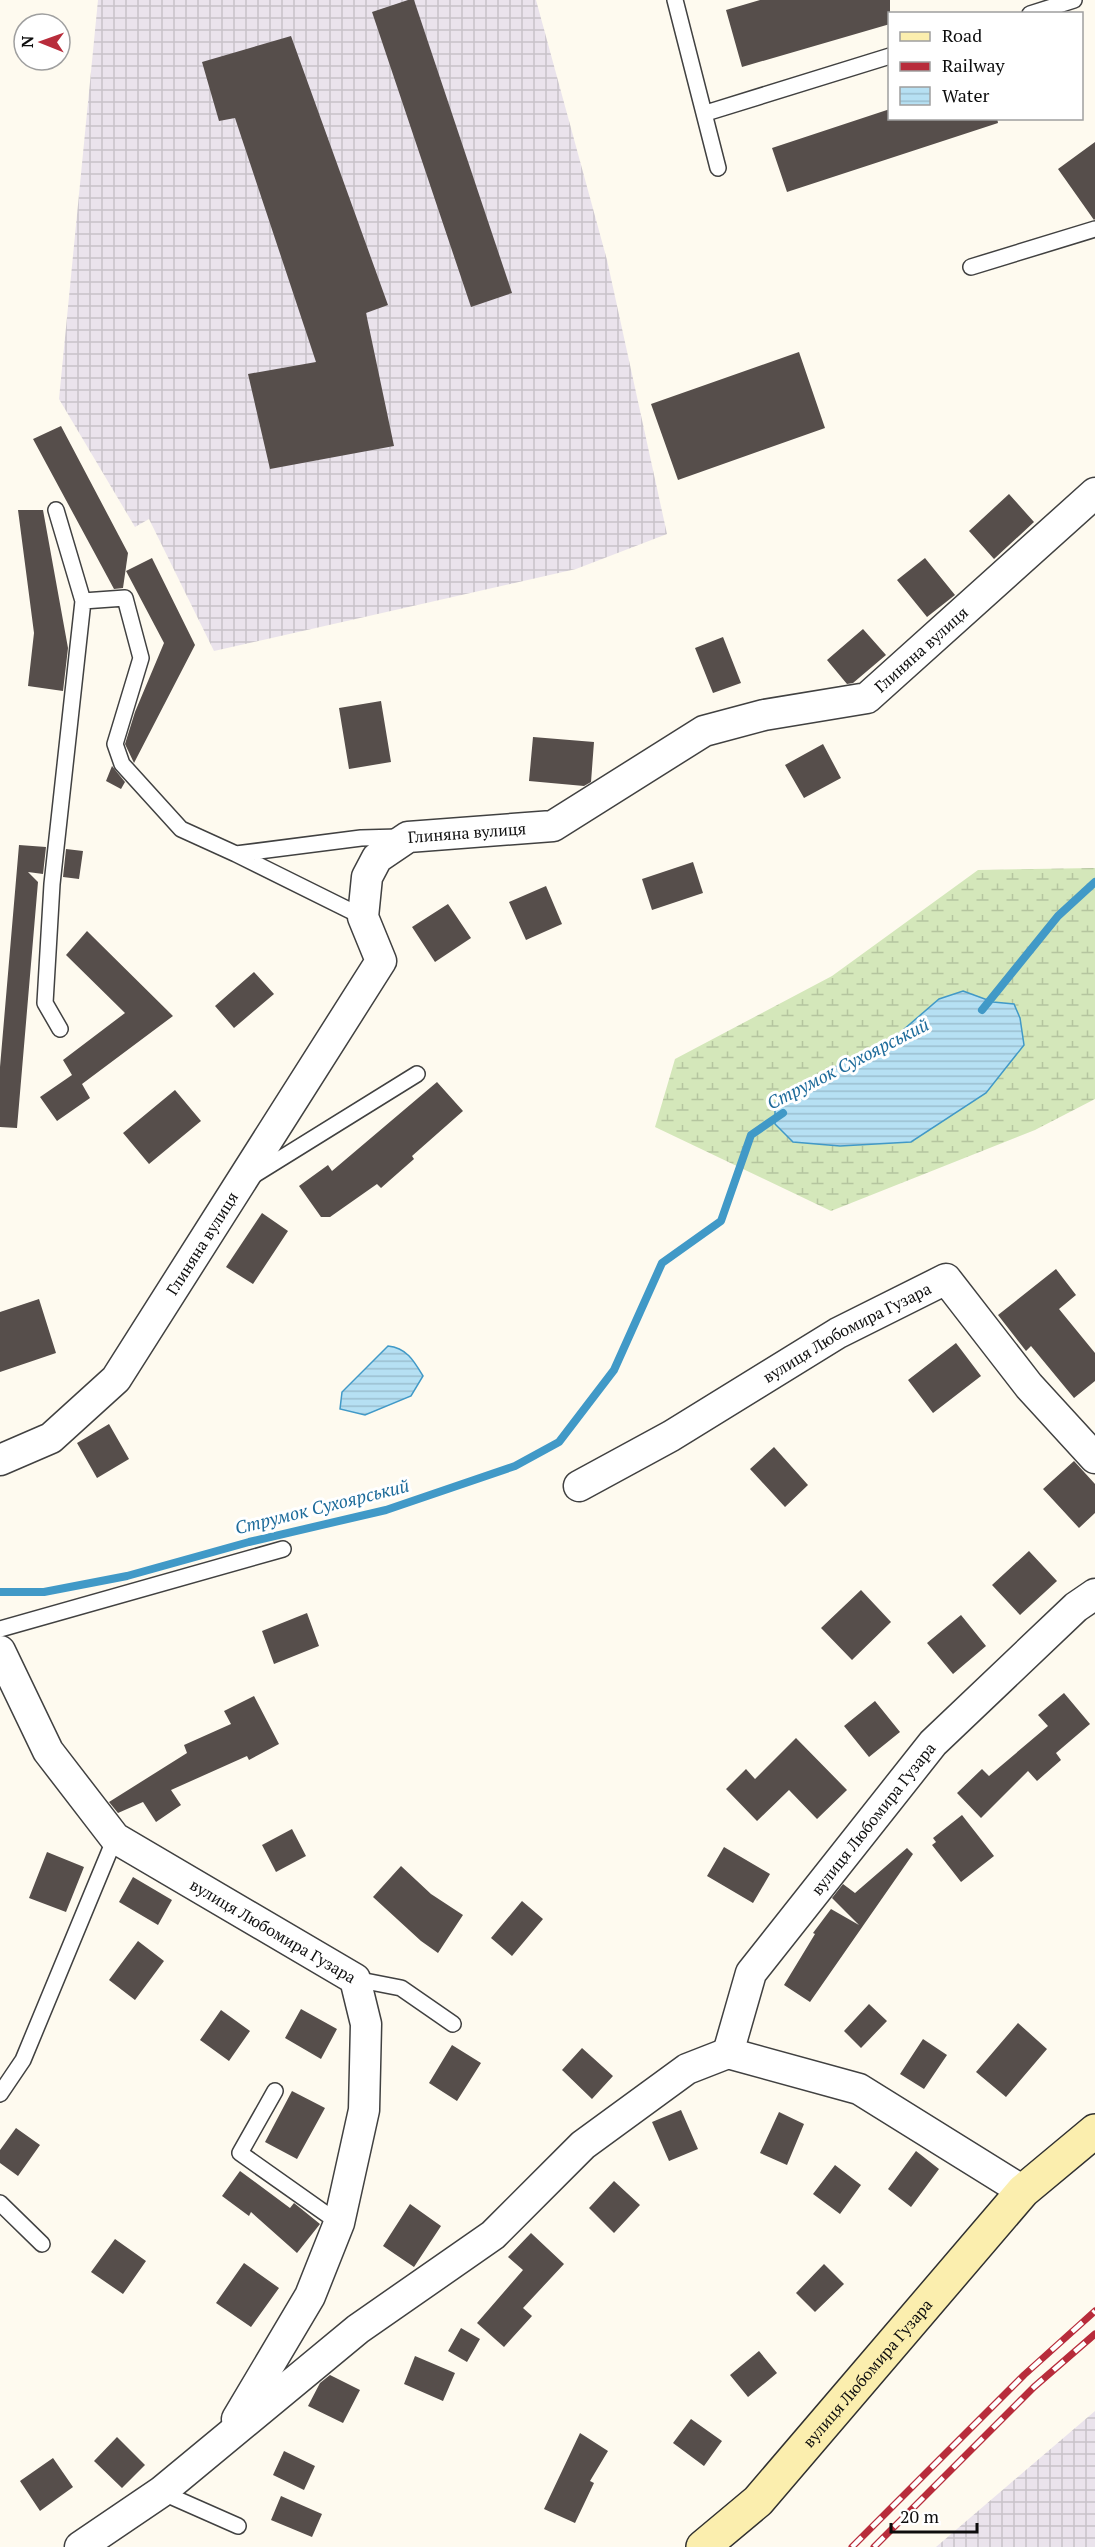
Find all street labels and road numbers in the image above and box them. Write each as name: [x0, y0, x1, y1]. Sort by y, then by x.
street label: Глиняна вулиця: [870, 601, 973, 697]
street label: Глиняна вулиця: [407, 817, 527, 848]
street label: Глиняна вулиця: [161, 1187, 243, 1299]
street label: вулиця Любомира Гузара: [759, 1277, 935, 1388]
street label: вулиця Любомира Гузара: [806, 1738, 940, 1900]
street label: вулиця Любомира Гузара: [186, 1873, 360, 1988]
street label: вулиця Любомира Гузара: [798, 2294, 937, 2452]

